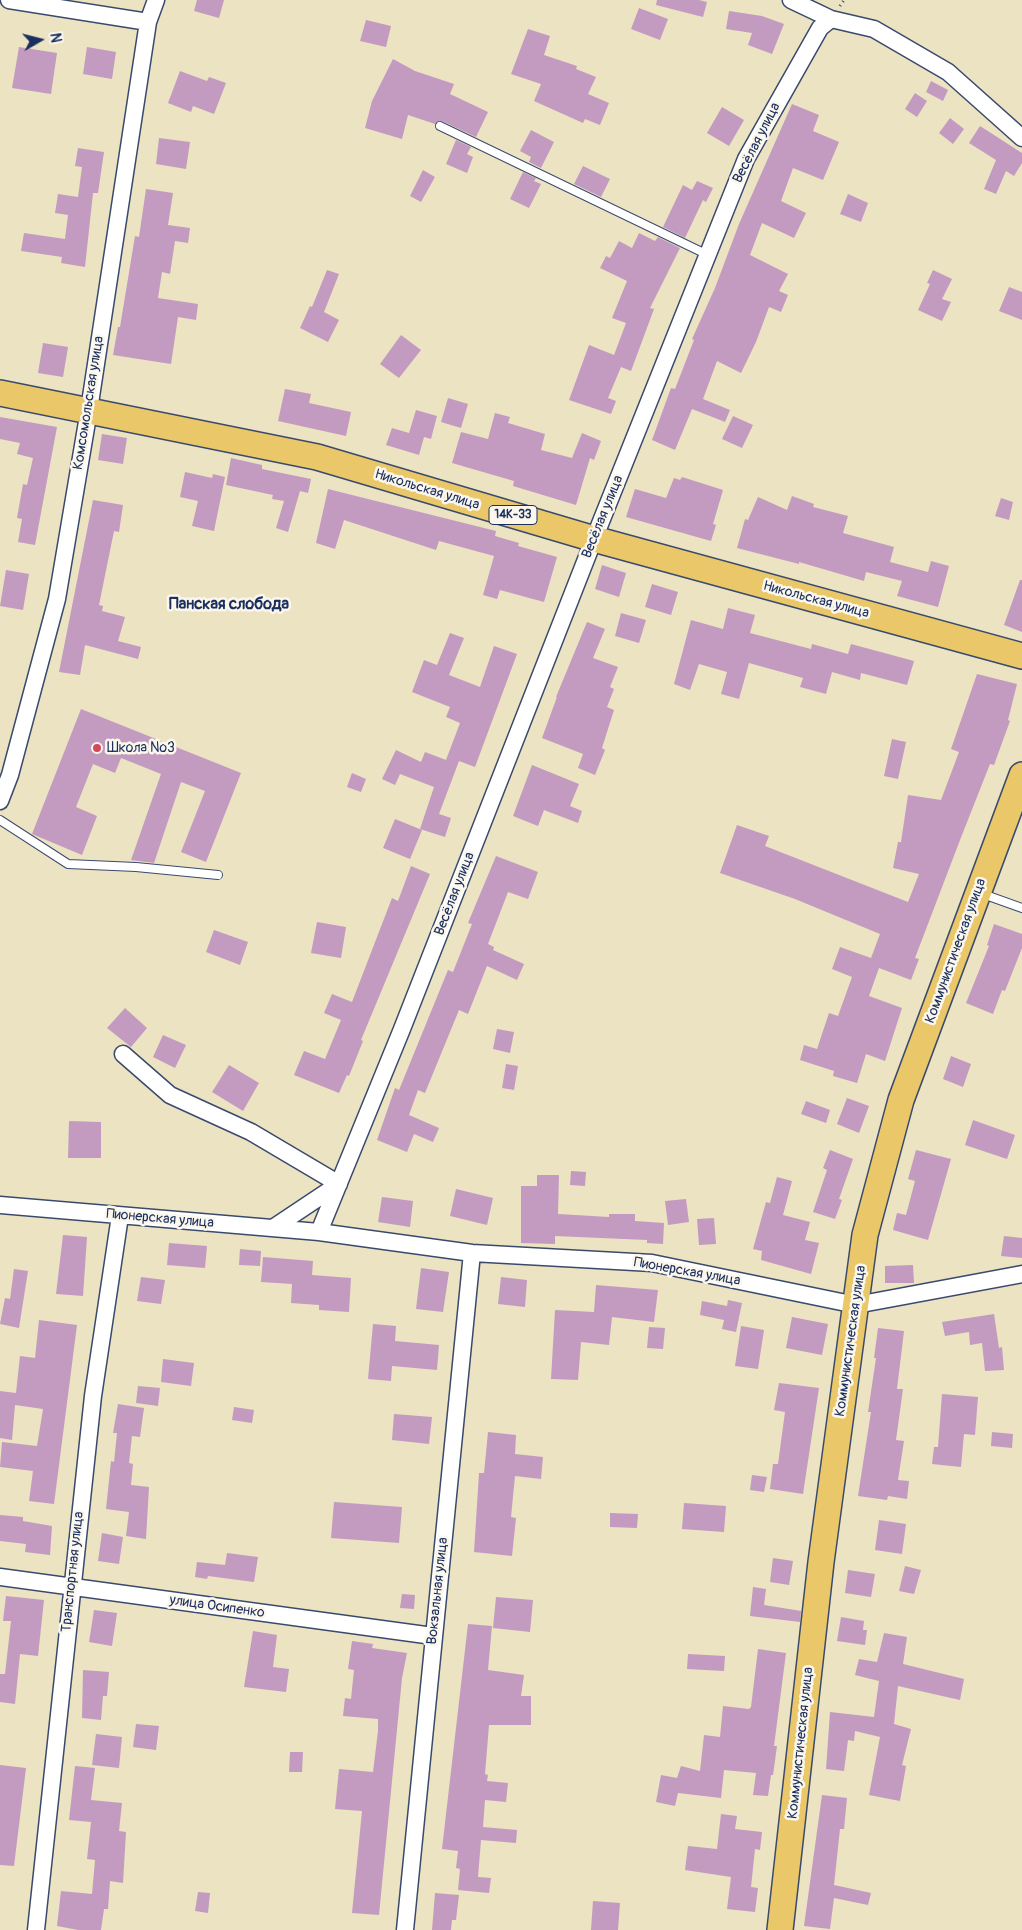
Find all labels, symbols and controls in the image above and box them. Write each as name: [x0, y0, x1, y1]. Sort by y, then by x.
north arrow: [15, 15, 65, 65]
text: N: [46, 32, 64, 44]
street label: Весёлая улица: [730, 100, 784, 186]
street label: Комсомольская улица: [70, 335, 108, 471]
street label: Никольская улица: [372, 466, 482, 514]
street label: Весёлая улица: [579, 473, 627, 561]
road number: 14К-33: [489, 506, 537, 524]
street label: Никольская улица: [761, 578, 871, 622]
district label: Панская слобода: [169, 595, 289, 615]
place label: Школа №3: [107, 740, 175, 756]
marker: Школа №3: [91, 742, 103, 754]
street label: Весёлая улица: [431, 850, 479, 938]
street label: Коммунистическая улица: [922, 876, 990, 1026]
street label: Пионерская улица: [105, 1206, 215, 1232]
street label: Пионерская улица: [632, 1254, 742, 1290]
street label: Коммунистическая улица: [832, 1264, 870, 1418]
street label: Транспортная улица: [58, 1511, 88, 1633]
street label: Вокзальная улица: [424, 1537, 452, 1645]
street label: улица Осипенко: [168, 1592, 266, 1622]
street label: Коммунистическая улица: [785, 1666, 817, 1820]

